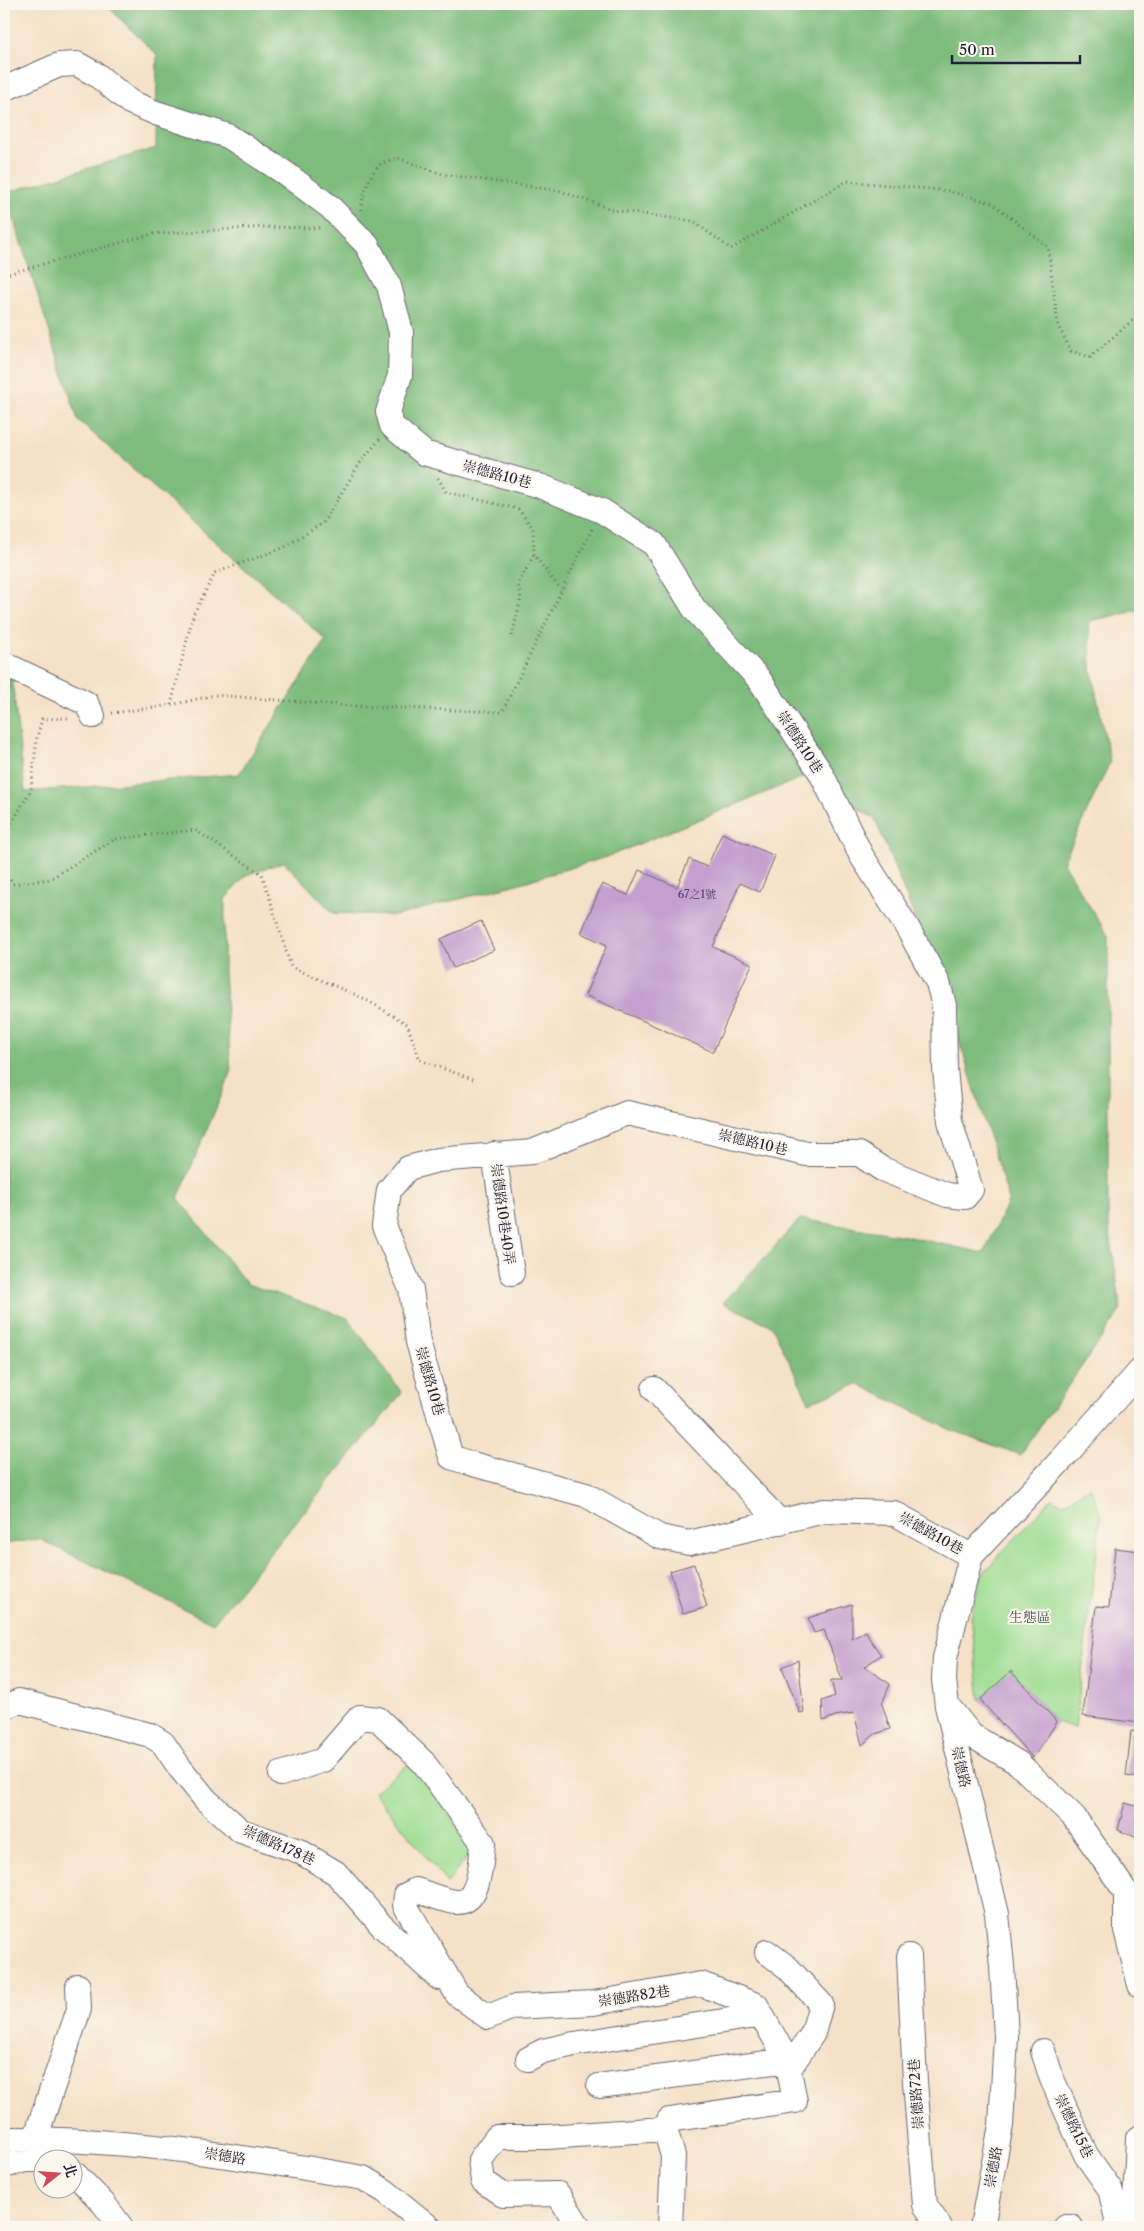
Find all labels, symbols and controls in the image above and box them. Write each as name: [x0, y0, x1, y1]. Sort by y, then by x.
scale bar: [952, 32, 1079, 64]
text: 50 m: [959, 40, 995, 59]
street label: 崇德路10巷: [460, 456, 534, 492]
street label: 崇德路10巷: [773, 707, 827, 777]
house number: 67之1號: [678, 887, 716, 901]
street label: 崇德路10巷: [716, 1125, 790, 1159]
street label: 崇德路10巷40弄: [487, 1162, 519, 1266]
street label: 崇德路10巷: [412, 1345, 448, 1417]
street label: 崇德路10巷: [896, 1508, 966, 1558]
park label: 生態區: [1009, 1608, 1051, 1626]
street label: 崇德路: [948, 1745, 974, 1789]
street label: 崇德路178巷: [240, 1821, 318, 1869]
street label: 崇德路82巷: [597, 1981, 671, 2011]
street label: 崇德路72巷: [905, 2058, 927, 2130]
street label: 崇德路15巷: [1051, 2091, 1097, 2161]
street label: 崇德路: [203, 2144, 247, 2168]
street label: 崇德路: [980, 2145, 1006, 2189]
north arrow: [32, 2148, 82, 2198]
text: 北: [60, 2161, 81, 2180]

